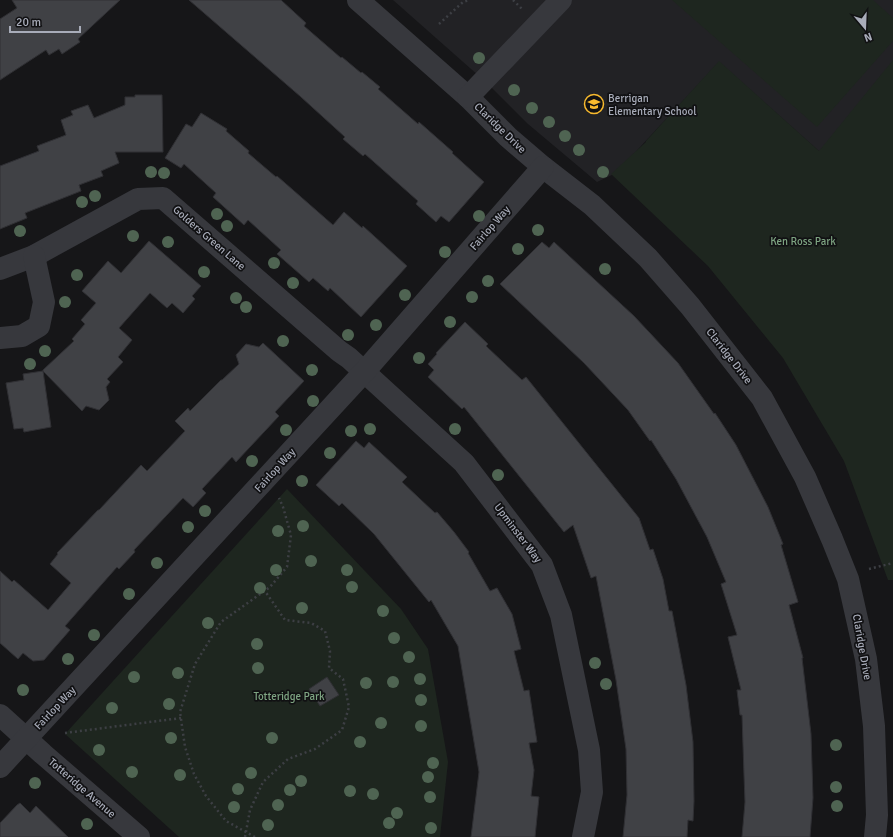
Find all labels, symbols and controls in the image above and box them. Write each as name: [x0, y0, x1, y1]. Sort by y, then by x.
scale bar: [10, 8, 80, 34]
north arrow: [845, 8, 885, 48]
text: 20 m: [16, 15, 41, 30]
text: N: [862, 30, 874, 44]
place label: Berrigan Elementary School: [608, 92, 696, 118]
school or university icon: Berrigan Elementary School: [583, 93, 605, 115]
street label: Claridge Drive: [471, 100, 529, 156]
street label: Fairlop Way: [467, 202, 513, 253]
street label: Golders Green Lane: [170, 203, 248, 273]
park label: Ken Ross Park: [770, 235, 836, 248]
street label: Claridge Drive: [703, 326, 755, 386]
street label: Fairlop Way: [252, 445, 299, 495]
street label: Upminster Way: [491, 501, 545, 566]
street label: Claridge Drive: [850, 613, 874, 681]
street label: Fairlop Way: [32, 683, 79, 732]
park label: Totteridge Park: [253, 690, 325, 703]
street label: Totteridge Avenue: [46, 755, 118, 821]

